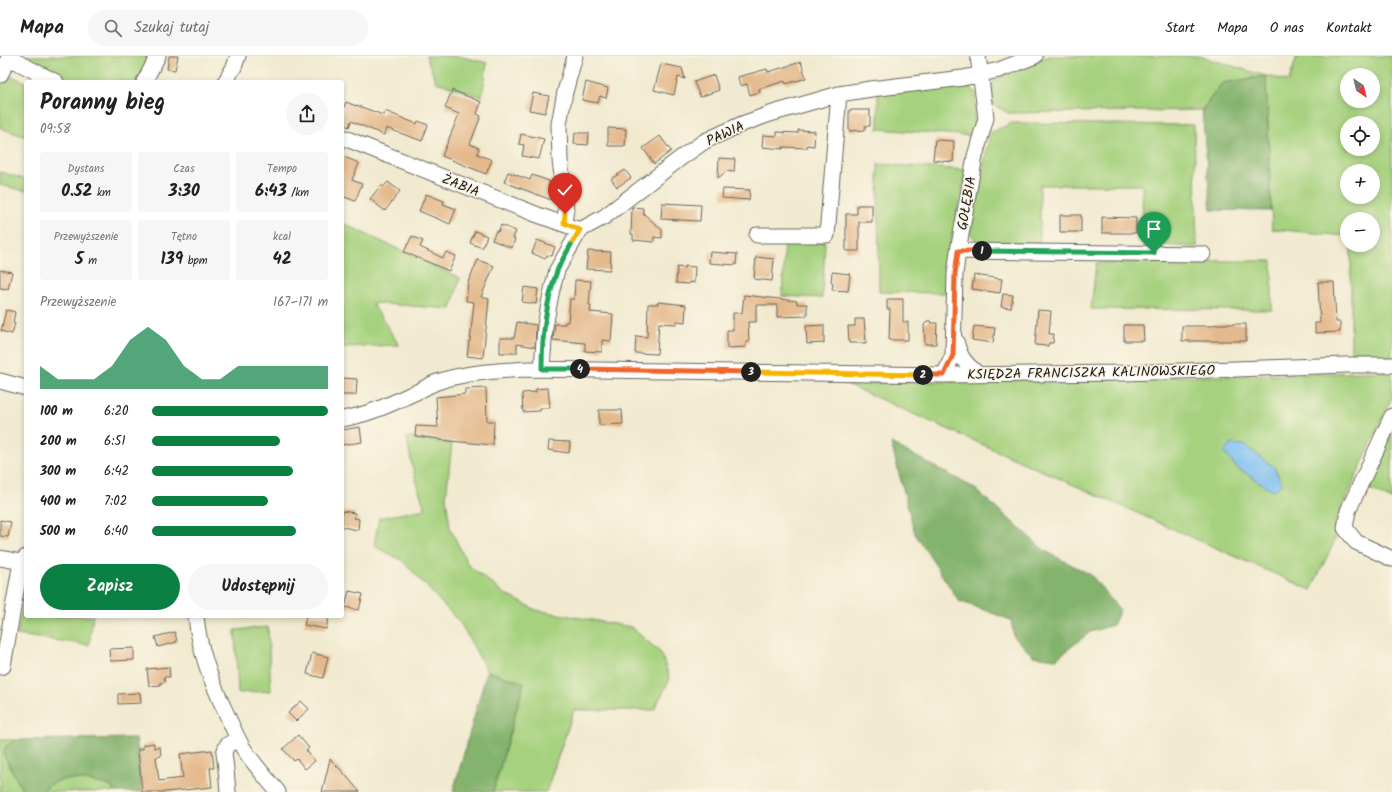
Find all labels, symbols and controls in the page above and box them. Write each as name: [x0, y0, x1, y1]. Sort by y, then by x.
search box: [88, 10, 368, 46]
text: Mapa: [20, 13, 64, 43]
text: Szukaj tutaj: [134, 16, 209, 40]
icon: search: [102, 17, 124, 39]
text: Start: [1165, 17, 1195, 39]
text: Mapa: [1217, 17, 1248, 39]
text: O nas: [1270, 17, 1304, 39]
text: Kontakt: [1326, 17, 1372, 39]
north arrow: [1340, 68, 1380, 108]
map controls: [1340, 68, 1380, 252]
text: Poranny bieg: [40, 86, 165, 121]
button: share: [286, 93, 328, 135]
street label: PAWIA: [703, 116, 748, 152]
button: locate: [1340, 116, 1380, 156]
text: 09:58: [40, 119, 71, 140]
text: Dystans: [68, 160, 104, 178]
text: Czas: [173, 160, 195, 178]
text: Tempo: [267, 160, 297, 178]
button: +: [1340, 164, 1380, 204]
street label: ŻABIA: [438, 168, 483, 203]
pin: [548, 173, 582, 214]
street label: GOŁĘBIA: [951, 175, 983, 232]
text: 0.52: [61, 178, 92, 205]
text: 3:30: [168, 178, 200, 205]
text: 6:43: [255, 178, 287, 205]
icon: check: [554, 179, 576, 201]
text: km: [92, 184, 111, 202]
text: /km: [287, 184, 309, 202]
pin: [1137, 212, 1171, 253]
button: −: [1340, 212, 1380, 252]
icon: arrive: [1143, 218, 1165, 240]
text: Przewyższenie: [54, 228, 118, 246]
text: Tętno: [171, 228, 197, 246]
text: kcal: [273, 228, 291, 246]
pin: 1: [972, 241, 992, 261]
text: 1: [980, 242, 984, 260]
text: 5: [75, 246, 84, 273]
text: 139: [160, 246, 183, 273]
text: 42: [272, 246, 292, 273]
text: m: [84, 252, 97, 270]
text: bpm: [183, 252, 208, 270]
text: Przewyższenie: [40, 292, 116, 313]
text: 167–171 m: [273, 292, 328, 313]
pin: 4: [570, 359, 590, 379]
text: 4: [577, 360, 583, 378]
street label: KSIĘDZA FRANCISZKA KALINOWSKIEGO: [967, 360, 1216, 386]
pin: 3: [741, 362, 761, 382]
text: 3: [748, 363, 754, 381]
pin: 2: [913, 365, 933, 385]
text: 2: [920, 366, 926, 384]
text: 100 m: [40, 401, 73, 422]
text: 6:20: [104, 401, 128, 422]
text: 200 m: [40, 431, 77, 452]
text: 6:51: [104, 431, 126, 452]
text: 300 m: [40, 461, 76, 482]
text: 6:42: [104, 461, 129, 482]
text: 400 m: [40, 491, 76, 512]
text: 7:02: [104, 491, 127, 512]
text: 500 m: [40, 521, 76, 542]
text: 6:40: [104, 521, 128, 542]
button: Zapisz: [40, 564, 180, 610]
button: Udostępnij: [188, 564, 328, 610]

